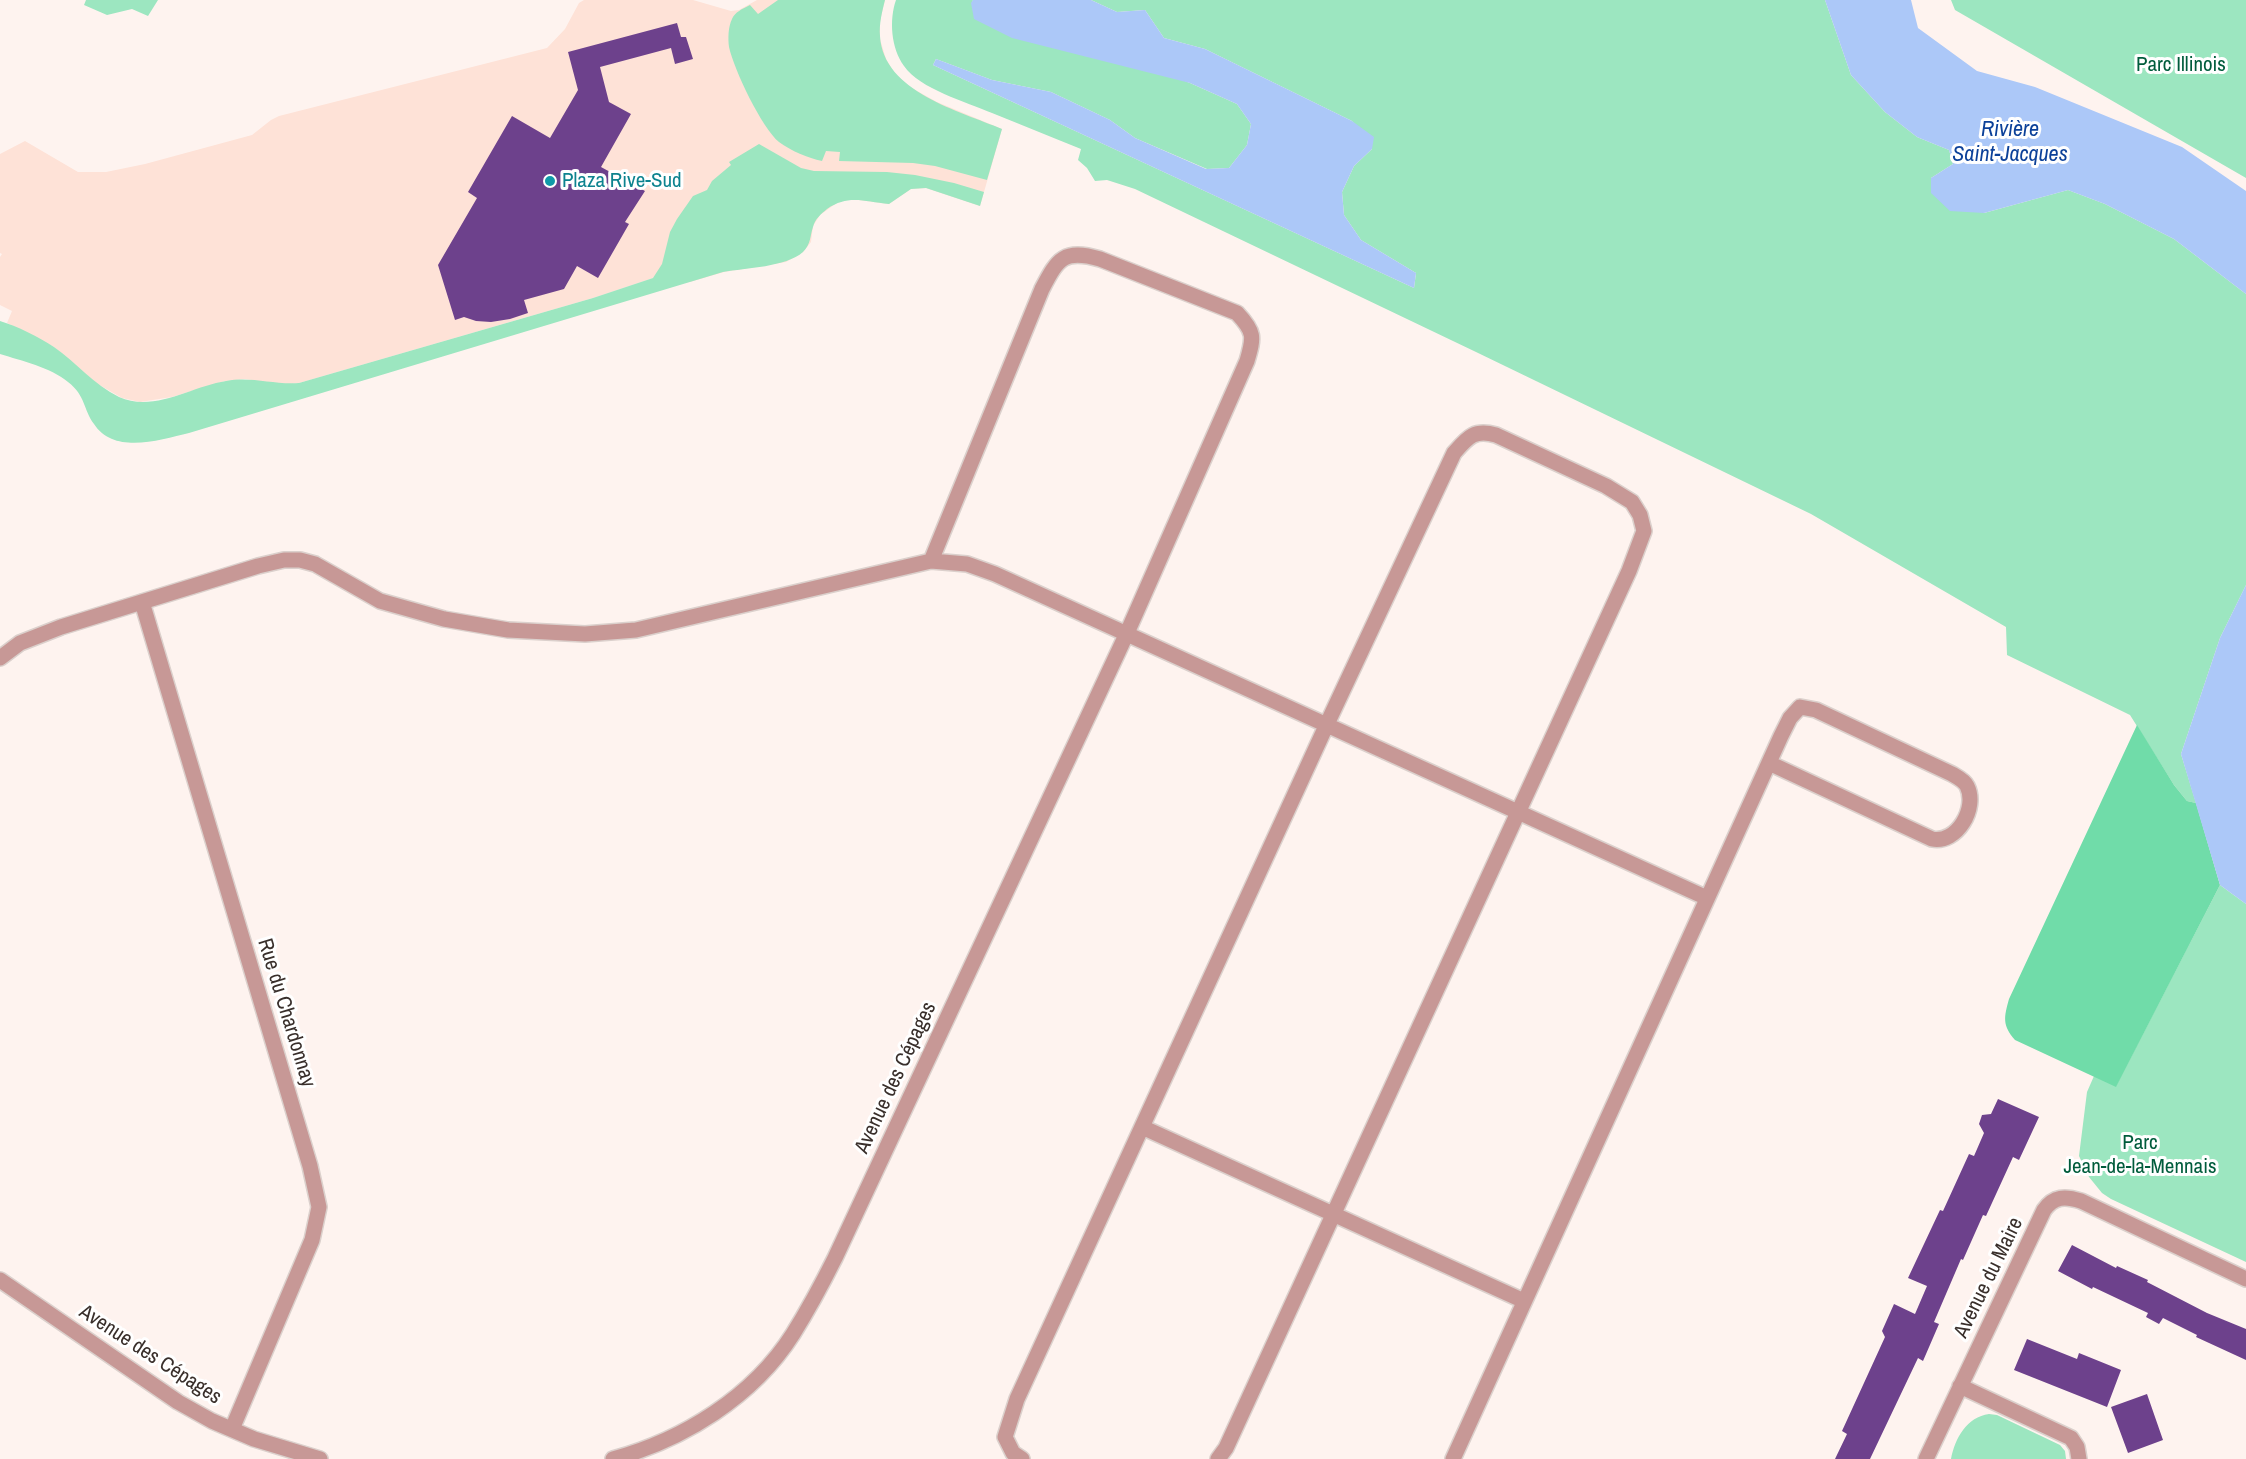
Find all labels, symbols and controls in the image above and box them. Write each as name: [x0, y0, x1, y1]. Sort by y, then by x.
park label: Parc Illinois: [2136, 52, 2226, 78]
water label: Rivière Saint-Jacques: [1952, 117, 2068, 168]
place label: Plaza Rive-Sud: [562, 168, 682, 194]
marker: Plaza Rive-Sud: [543, 174, 557, 188]
street label: Rue du Chardonnay: [251, 936, 321, 1090]
street label: Avenue des Cépages: [850, 998, 942, 1158]
park label: Parc Jean-de-la-Mennais: [2063, 1130, 2217, 1180]
street label: Avenue du Maire: [1949, 1214, 2029, 1342]
street label: Avenue des Cépages: [74, 1300, 226, 1410]

